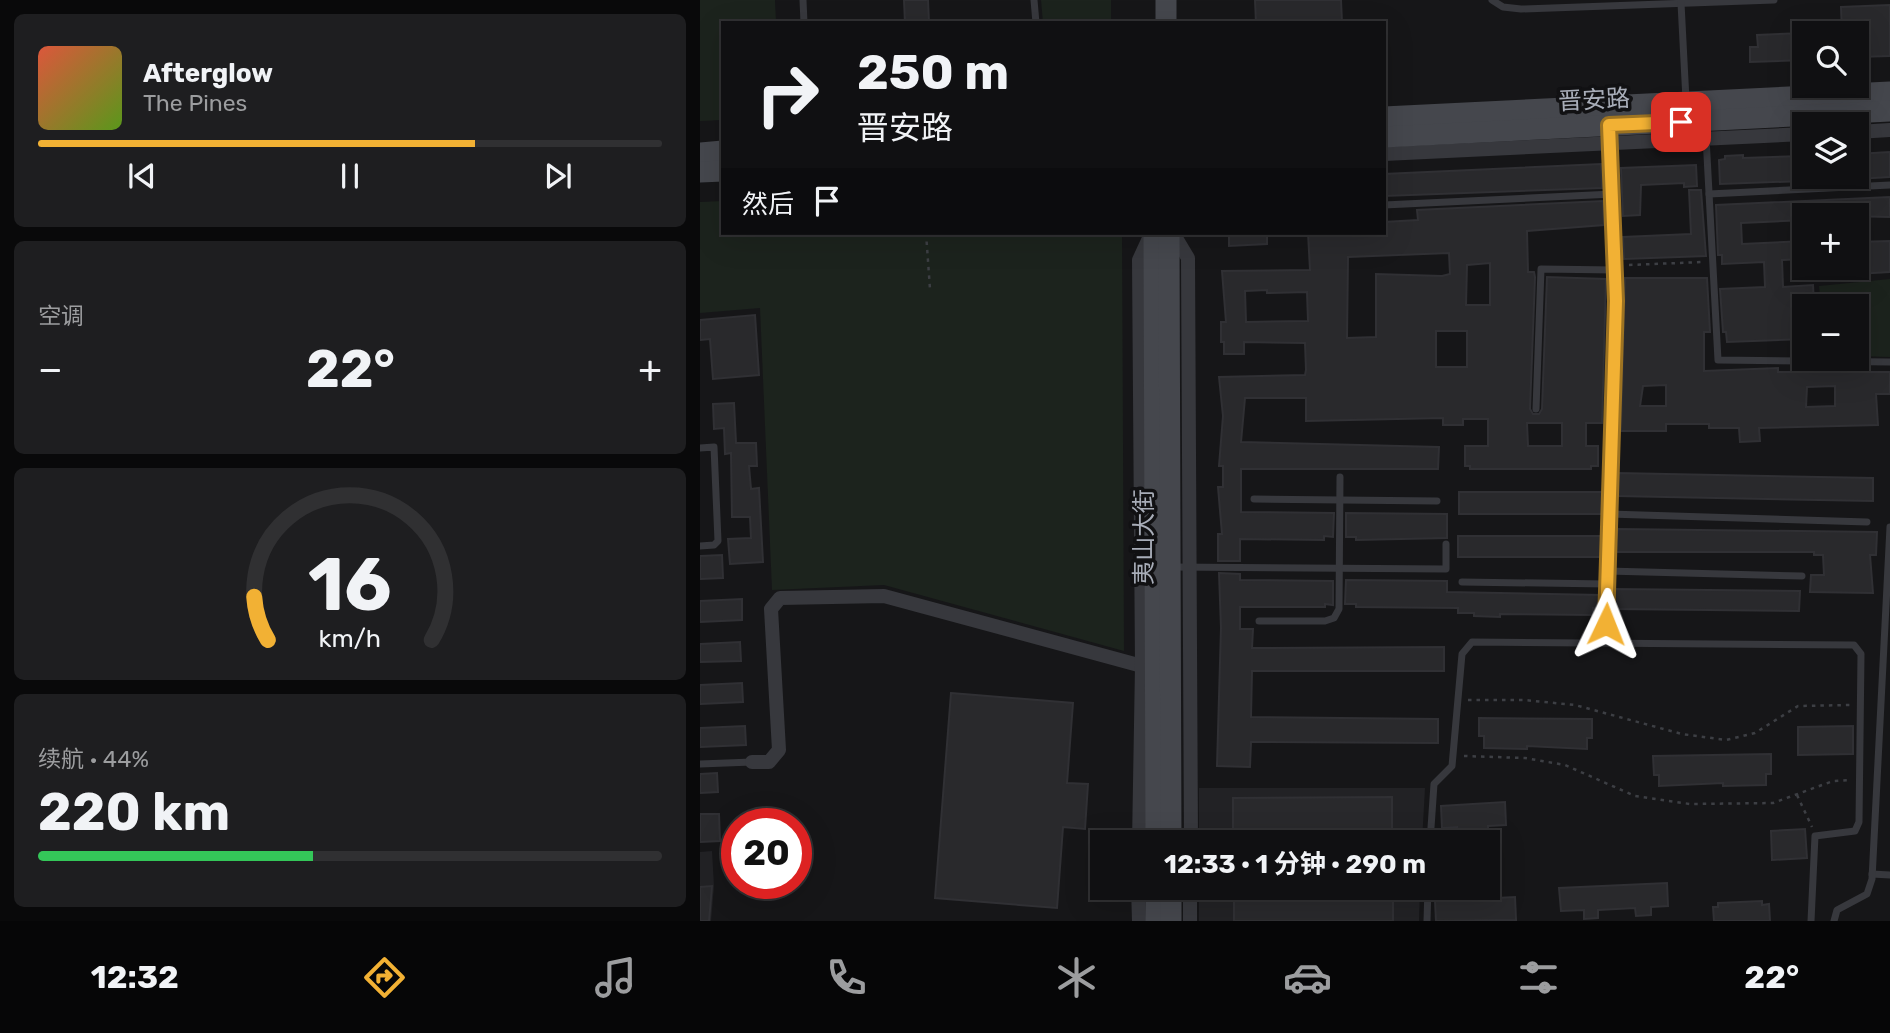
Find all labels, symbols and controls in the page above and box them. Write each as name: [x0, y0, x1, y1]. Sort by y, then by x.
map controls: [1792, 21, 1869, 371]
button: search: [1792, 21, 1869, 98]
text: 250 m: [857, 43, 1009, 101]
icon: right: [742, 49, 833, 140]
text: Afterglow: [143, 58, 273, 89]
street label: 晋安路: [1557, 84, 1631, 116]
text: The Pines: [143, 89, 247, 117]
pin: [1651, 92, 1711, 152]
icon: arrive: [1662, 103, 1700, 141]
text: 晋安路: [857, 109, 953, 147]
button: layers: [1792, 112, 1869, 189]
icon: previous: [123, 157, 161, 195]
icon: pause: [331, 157, 369, 195]
icon: next: [539, 157, 577, 195]
icon: arrive: [808, 182, 846, 220]
text: 然后: [742, 189, 794, 220]
button: +: [1792, 203, 1869, 280]
button: −: [1792, 294, 1869, 371]
text: 空调: [38, 302, 84, 330]
text: 22°: [306, 338, 395, 400]
text: −: [38, 346, 63, 392]
text: +: [638, 346, 662, 392]
street label: 夷山大街: [1130, 489, 1158, 585]
text: 16: [308, 542, 392, 628]
position arrow: [1569, 587, 1643, 661]
text: km/h: [319, 624, 381, 653]
text: 续航 · 44%: [38, 745, 149, 773]
text: 220 km: [38, 781, 230, 843]
speed limit sign: 20: [721, 808, 812, 899]
text: 12:33 · 1 分钟 · 290 m: [1164, 849, 1426, 880]
icon: directions: [360, 953, 409, 1002]
icon: music: [591, 953, 640, 1002]
icon: phone: [822, 953, 871, 1002]
icon: climate: [1052, 953, 1101, 1002]
icon: car: [1283, 953, 1332, 1002]
icon: filters: [1514, 953, 1563, 1002]
text: 12:32: [91, 958, 179, 996]
text: 22°: [1744, 958, 1799, 996]

